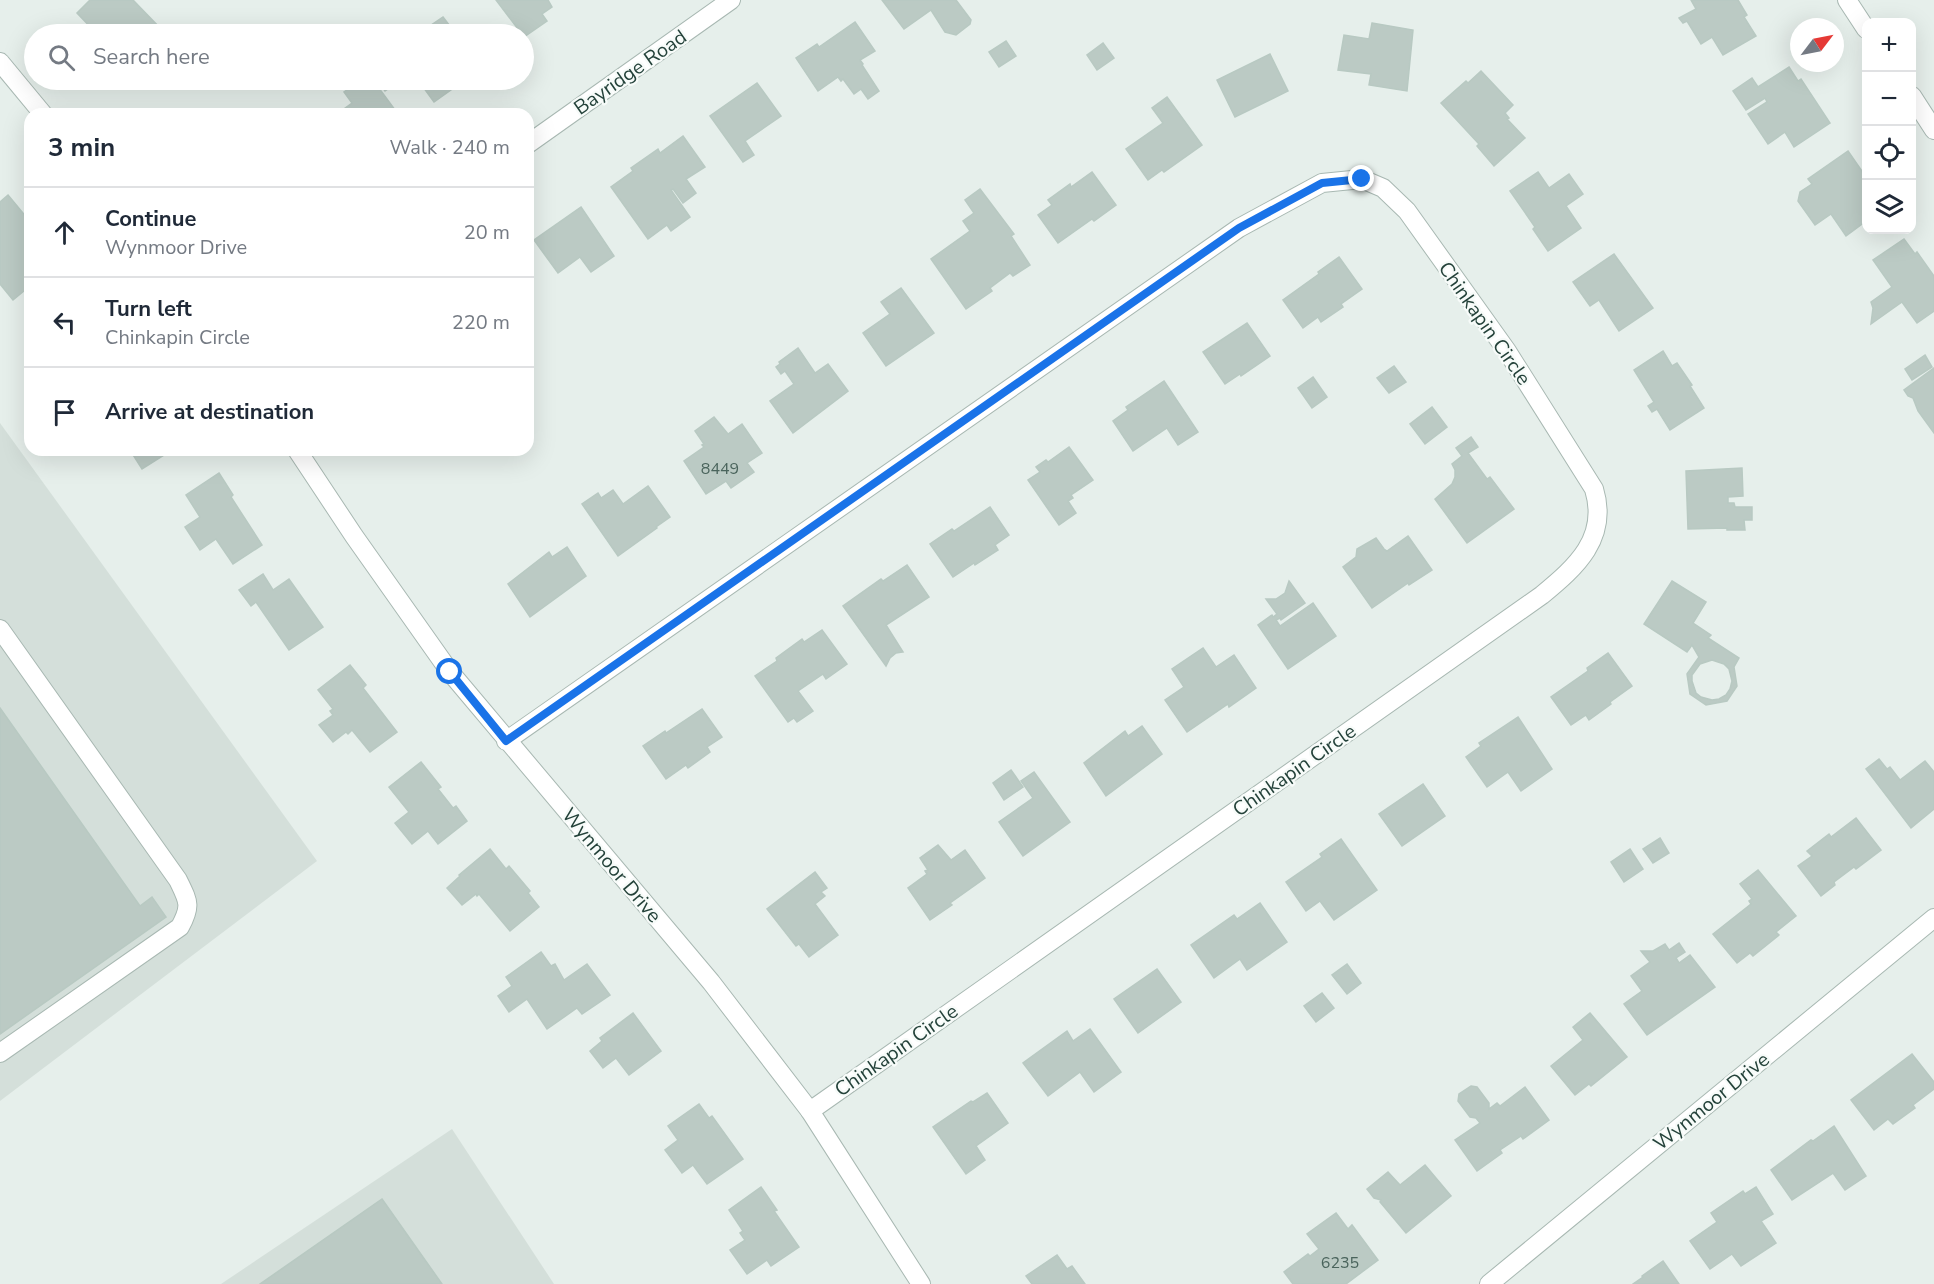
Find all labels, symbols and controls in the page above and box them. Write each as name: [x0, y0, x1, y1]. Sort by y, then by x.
north arrow: [1790, 18, 1844, 72]
map controls: [1862, 18, 1916, 234]
button: +: [1862, 18, 1916, 72]
search box: [24, 24, 534, 90]
street label: Bayridge Road: [569, 24, 692, 121]
icon: search: [45, 41, 78, 74]
text: Search here: [93, 42, 210, 72]
button: −: [1862, 72, 1916, 126]
button: locate: [1862, 126, 1916, 180]
text: 3 min: [48, 130, 115, 165]
text: Walk · 240 m: [390, 134, 510, 161]
route end: [1348, 165, 1374, 191]
button: layers: [1862, 180, 1916, 234]
text: Continue: [105, 204, 196, 234]
icon: ahead: [48, 216, 81, 249]
text: 20 m: [464, 219, 510, 246]
text: Wynmoor Drive: [105, 234, 247, 261]
street label: Chinkapin Circle: [1432, 256, 1537, 390]
text: Turn left: [105, 294, 192, 324]
icon: left: [48, 306, 81, 339]
text: 220 m: [452, 309, 510, 336]
text: Chinkapin Circle: [105, 324, 250, 351]
icon: arrive: [48, 396, 81, 429]
text: Arrive at destination: [105, 397, 314, 427]
house number: 8449: [701, 458, 739, 480]
route start: [436, 658, 462, 684]
street label: Chinkapin Circle: [1227, 718, 1361, 823]
street label: Wynmoor Drive: [556, 802, 668, 928]
street label: Chinkapin Circle: [829, 998, 963, 1103]
street label: Wynmoor Drive: [1648, 1046, 1775, 1157]
house number: 6235: [1321, 1252, 1359, 1274]

